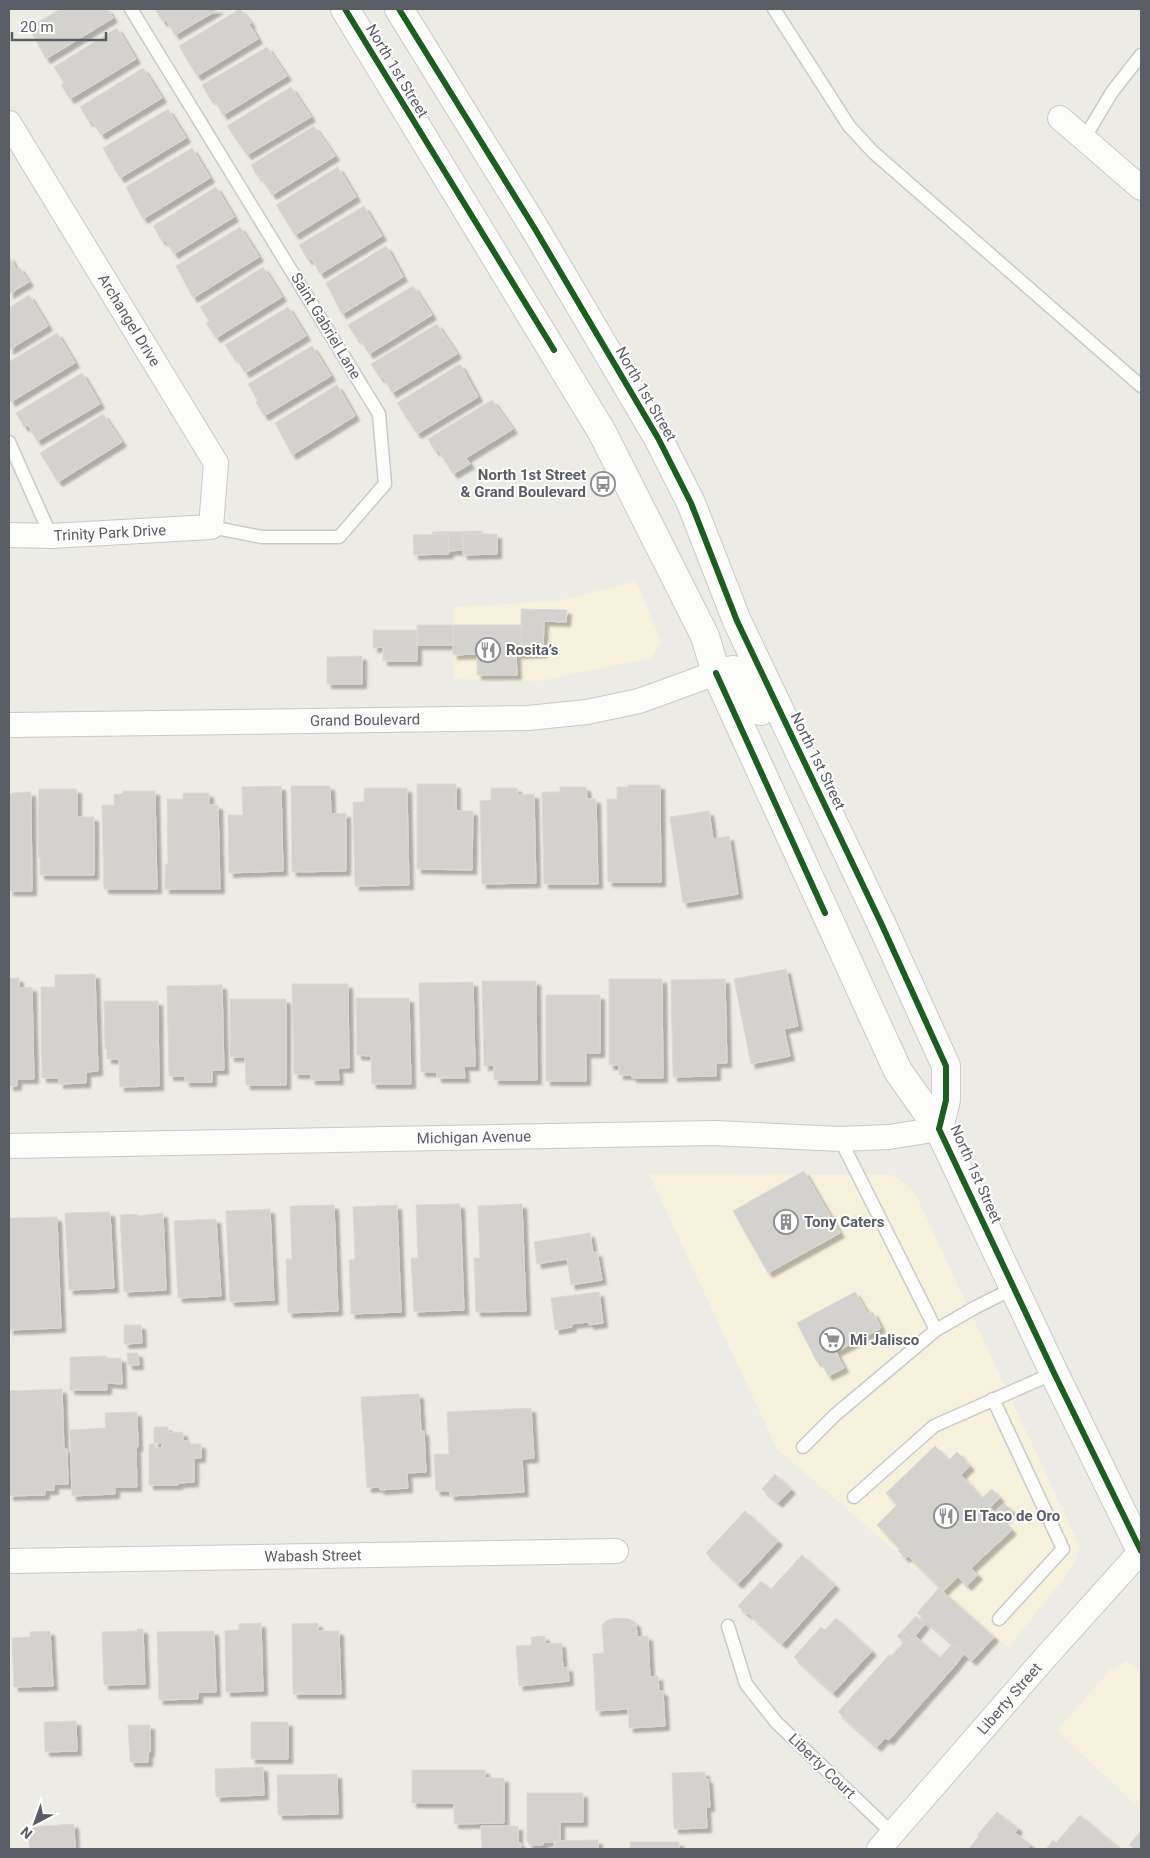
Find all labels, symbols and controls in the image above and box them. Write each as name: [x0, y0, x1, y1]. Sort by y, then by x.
scale bar: [12, 10, 106, 42]
text: 20 m: [20, 18, 54, 36]
street label: North 1st Street: [362, 21, 432, 121]
street label: Saint Gabriel Lane: [287, 270, 365, 383]
street label: Archangel Drive: [94, 271, 164, 370]
street label: North 1st Street: [612, 344, 680, 444]
place label: North 1st Street & Grand Boulevard: [461, 466, 586, 501]
bus stop icon: North 1st Street & Grand Boulevard: [590, 471, 616, 497]
street label: Trinity Park Drive: [53, 521, 167, 545]
restaurant icon: Rosita’s: [475, 637, 501, 663]
place label: Rosita’s: [506, 641, 559, 659]
street label: North 1st Street: [787, 709, 849, 813]
street label: Grand Boulevard: [310, 710, 420, 730]
street label: North 1st Street: [946, 1122, 1006, 1226]
street label: Michigan Avenue: [417, 1127, 531, 1147]
building icon: Tony Caters: [773, 1209, 799, 1235]
place label: Tony Caters: [804, 1213, 885, 1231]
supermarket icon: Mi Jalisco: [819, 1327, 845, 1353]
place label: Mi Jalisco: [850, 1331, 919, 1349]
restaurant icon: El Taco de Oro: [933, 1503, 959, 1529]
place label: El Taco de Oro: [964, 1507, 1060, 1525]
street label: Wabash Street: [264, 1546, 362, 1566]
street label: Liberty Street: [973, 1659, 1045, 1738]
street label: Liberty Court: [785, 1730, 859, 1802]
north arrow: [10, 1798, 60, 1848]
text: N: [17, 1824, 35, 1842]

